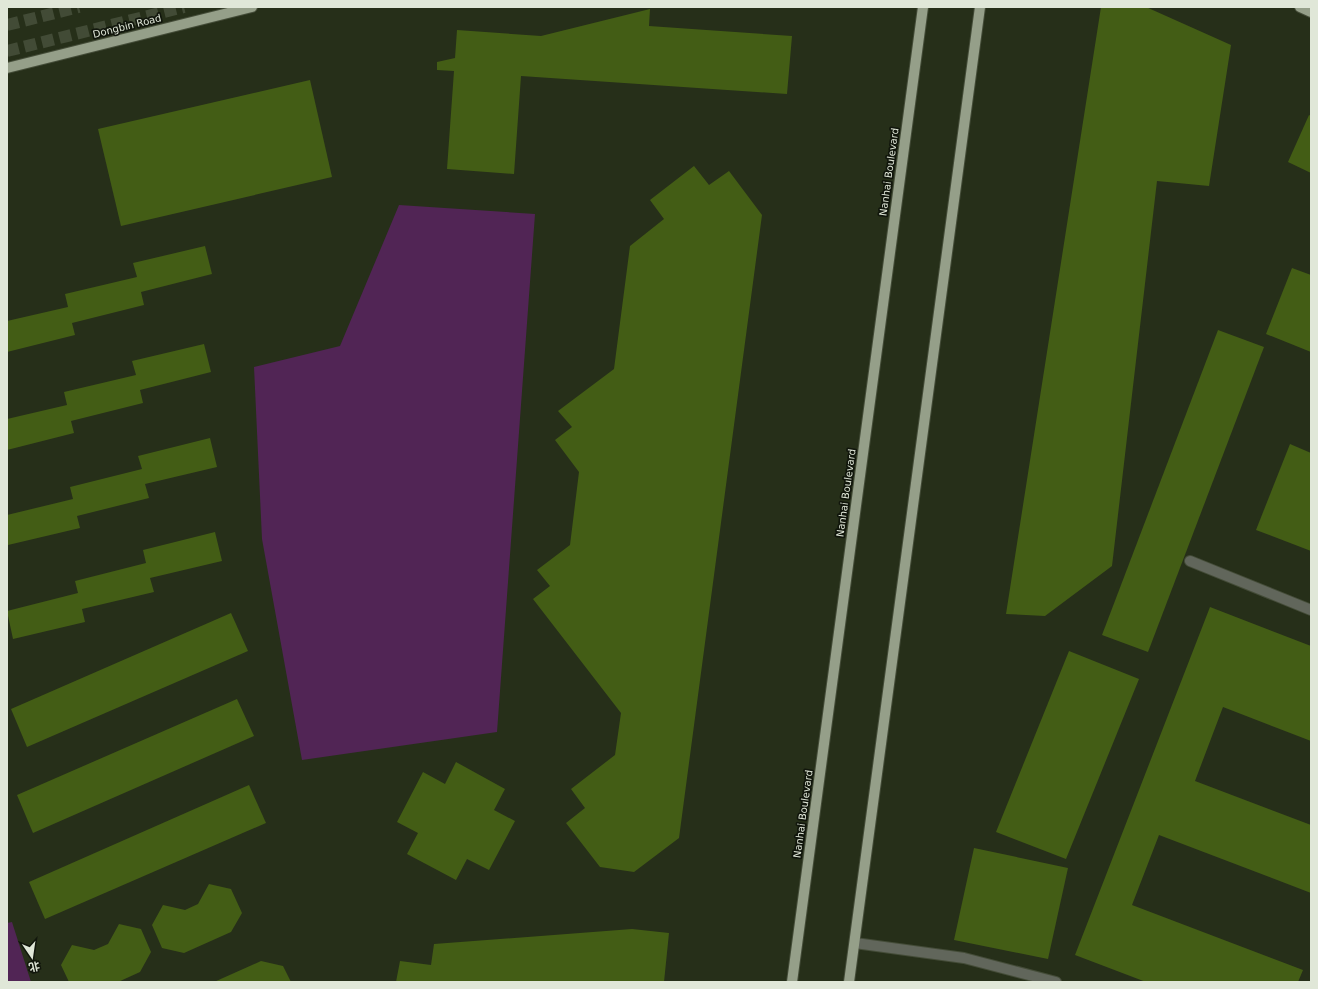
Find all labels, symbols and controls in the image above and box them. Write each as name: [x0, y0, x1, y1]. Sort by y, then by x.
street label: Dongbin Road: [92, 12, 162, 40]
street label: Nanhai Boulevard: [877, 127, 901, 217]
street label: Nanhai Boulevard: [834, 448, 858, 538]
street label: Nanhai Boulevard: [791, 769, 815, 859]
north arrow: [12, 937, 52, 977]
text: 北: [27, 959, 41, 974]

